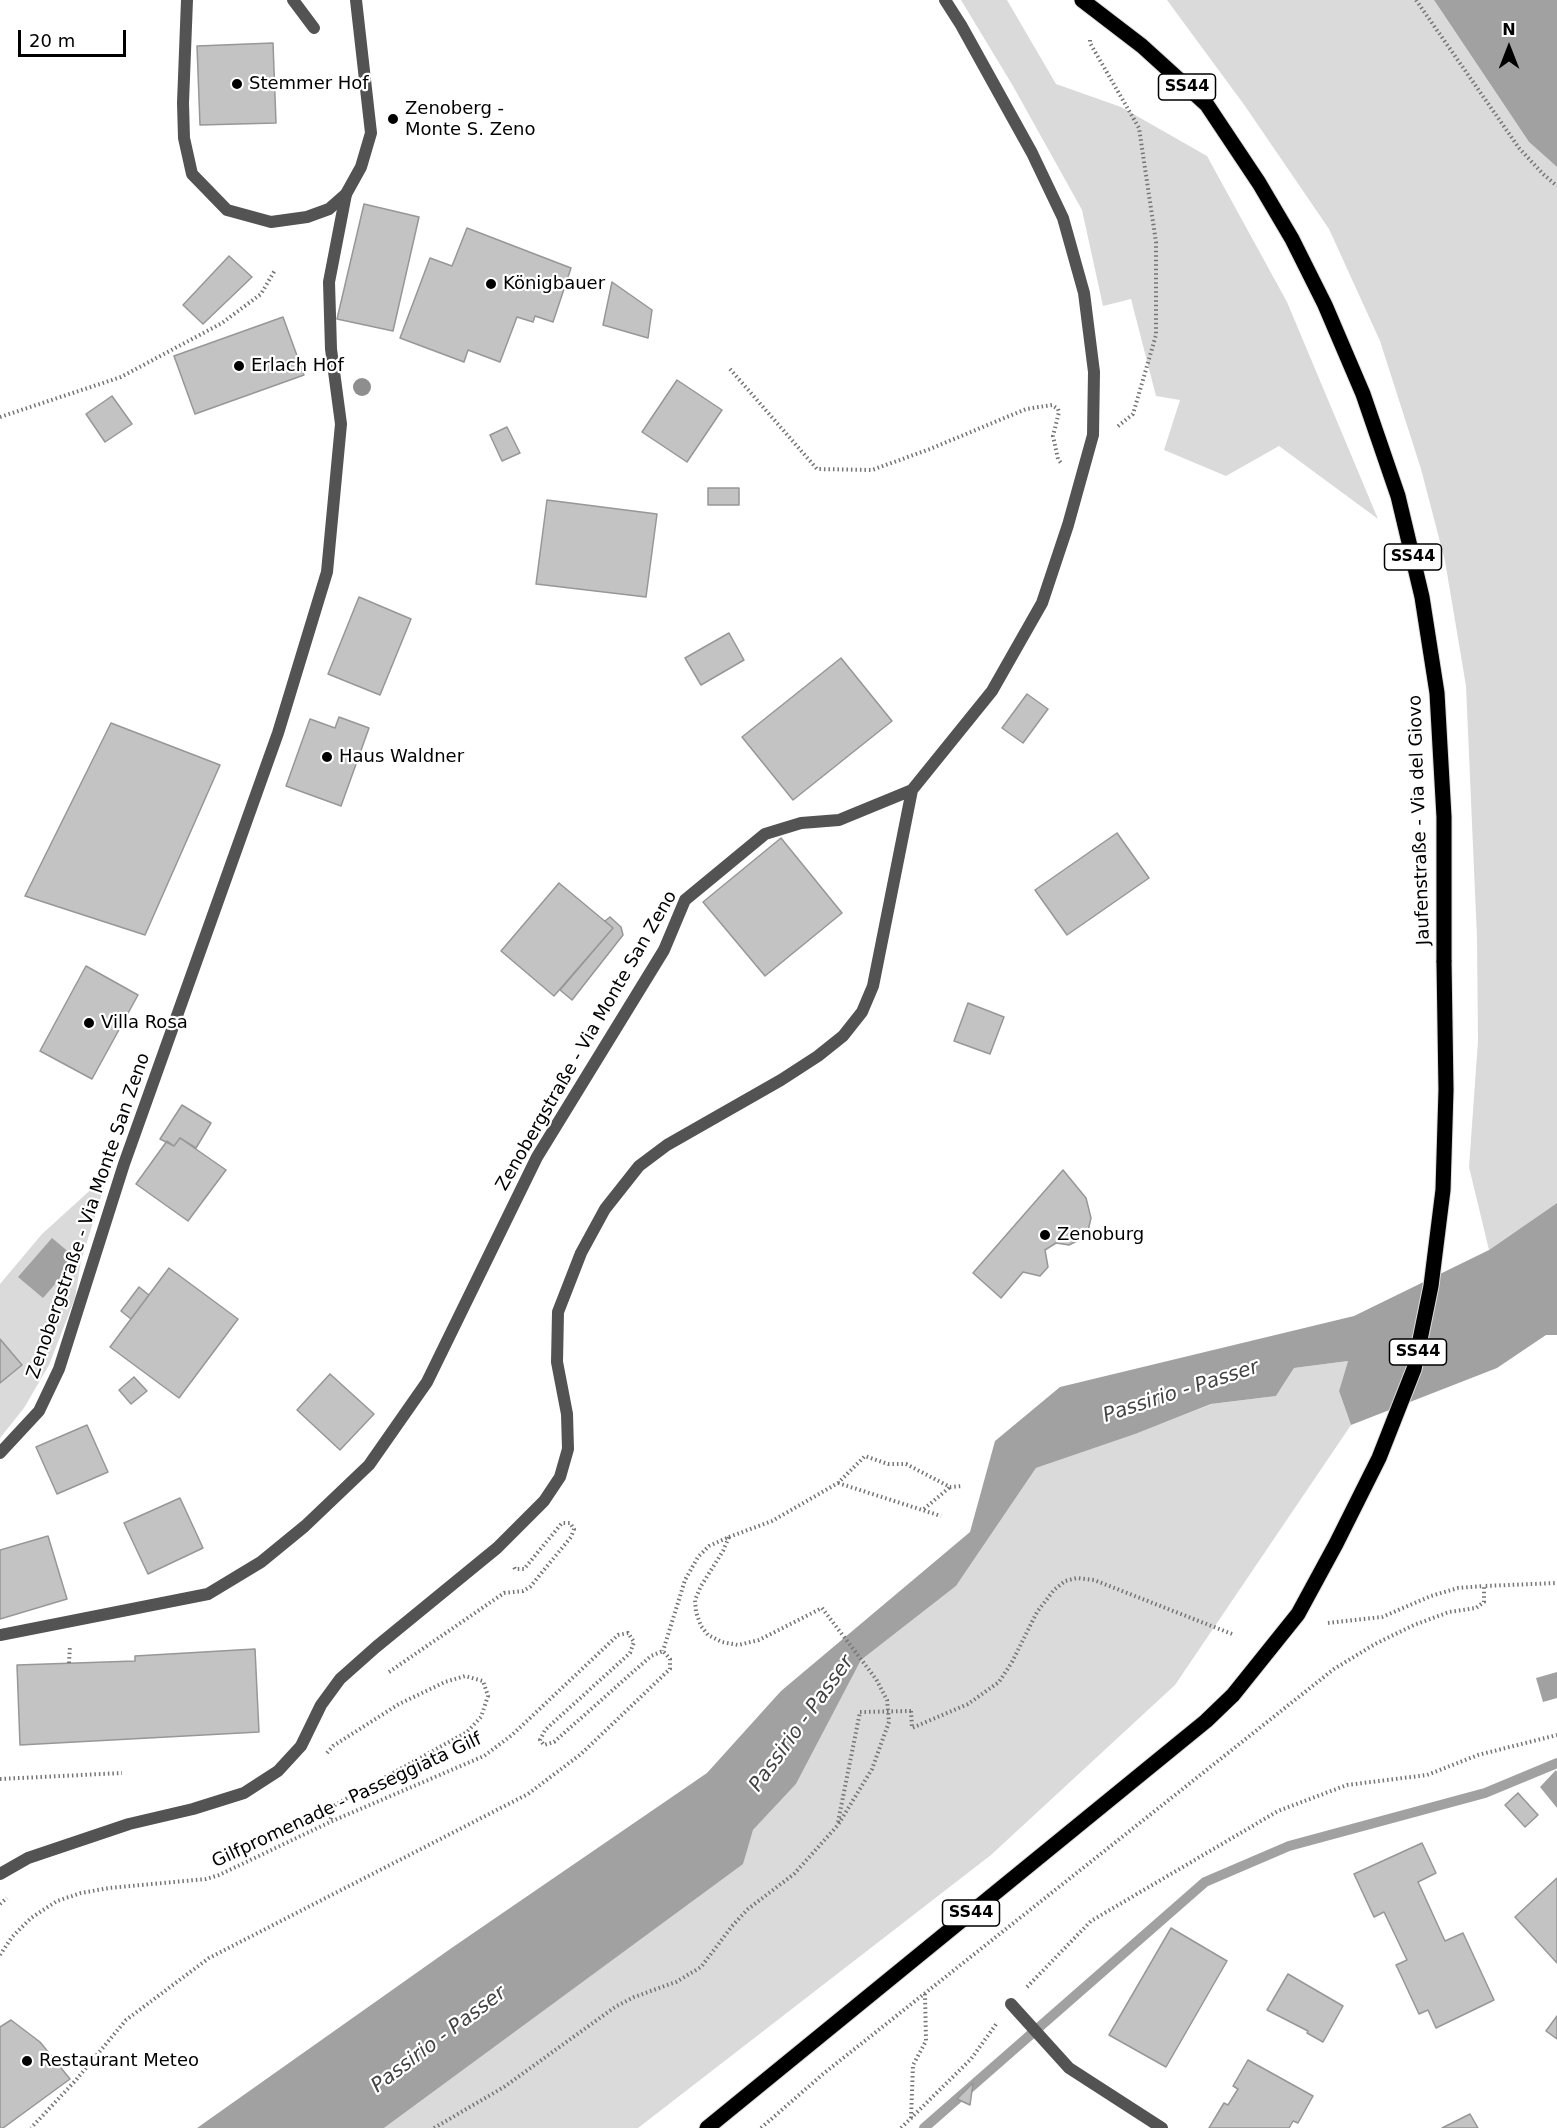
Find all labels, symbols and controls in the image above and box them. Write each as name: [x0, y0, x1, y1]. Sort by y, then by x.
scale bar: [21, 18, 129, 56]
north arrow: [1479, 18, 1539, 78]
text: N: [1502, 20, 1516, 39]
text: 20 m: [29, 30, 75, 51]
place label: Stemmer Hof: [249, 73, 369, 95]
road number: SS44: [1158, 74, 1216, 100]
marker: Stemmer Hof: [230, 77, 244, 91]
place label: Zenoberg - Monte S. Zeno: [405, 98, 536, 140]
marker: Zenoberg - Monte S. Zeno: [386, 112, 400, 126]
place label: Königbauer: [503, 273, 605, 295]
marker: Königbauer: [484, 277, 498, 291]
place label: Erlach Hof: [251, 355, 344, 377]
marker: Erlach Hof: [232, 359, 246, 373]
road number: SS44: [1384, 544, 1442, 570]
street label: Jaufenstraße - Via del Giovo: [1405, 695, 1435, 945]
place label: Haus Waldner: [339, 746, 464, 768]
marker: Haus Waldner: [320, 750, 334, 764]
street label: Zenobergstraße - Via Monte San Zeno: [492, 887, 682, 1195]
place label: Villa Rosa: [101, 1012, 188, 1034]
marker: Villa Rosa: [82, 1016, 96, 1030]
street label: Zenobergstraße - Via Monte San Zeno: [23, 1050, 155, 1382]
place label: Zenoburg: [1057, 1224, 1144, 1246]
marker: Zenoburg: [1038, 1228, 1052, 1242]
road number: SS44: [1390, 1339, 1446, 1365]
water label: Passirio - Passer: [1100, 1356, 1262, 1428]
water label: Passirio - Passer: [745, 1651, 859, 1797]
street label: Gilfpromenade - Passeggiata Gilf: [209, 1729, 485, 1873]
road number: SS44: [942, 1900, 1000, 1926]
water label: Passirio - Passer: [367, 1982, 511, 2098]
place label: Restaurant Meteo: [39, 2050, 199, 2072]
marker: Restaurant Meteo: [20, 2054, 34, 2068]

